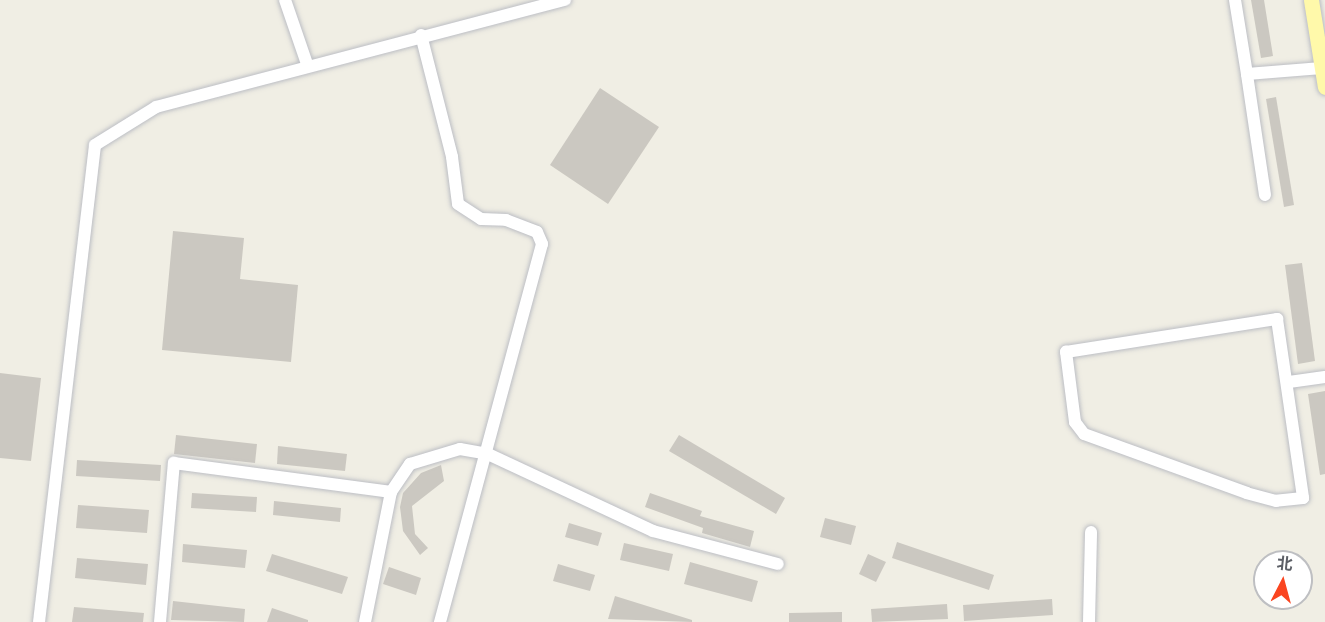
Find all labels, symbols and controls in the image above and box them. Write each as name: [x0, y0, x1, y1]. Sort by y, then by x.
north arrow: [1253, 550, 1313, 610]
text: 北: [1276, 553, 1294, 575]

